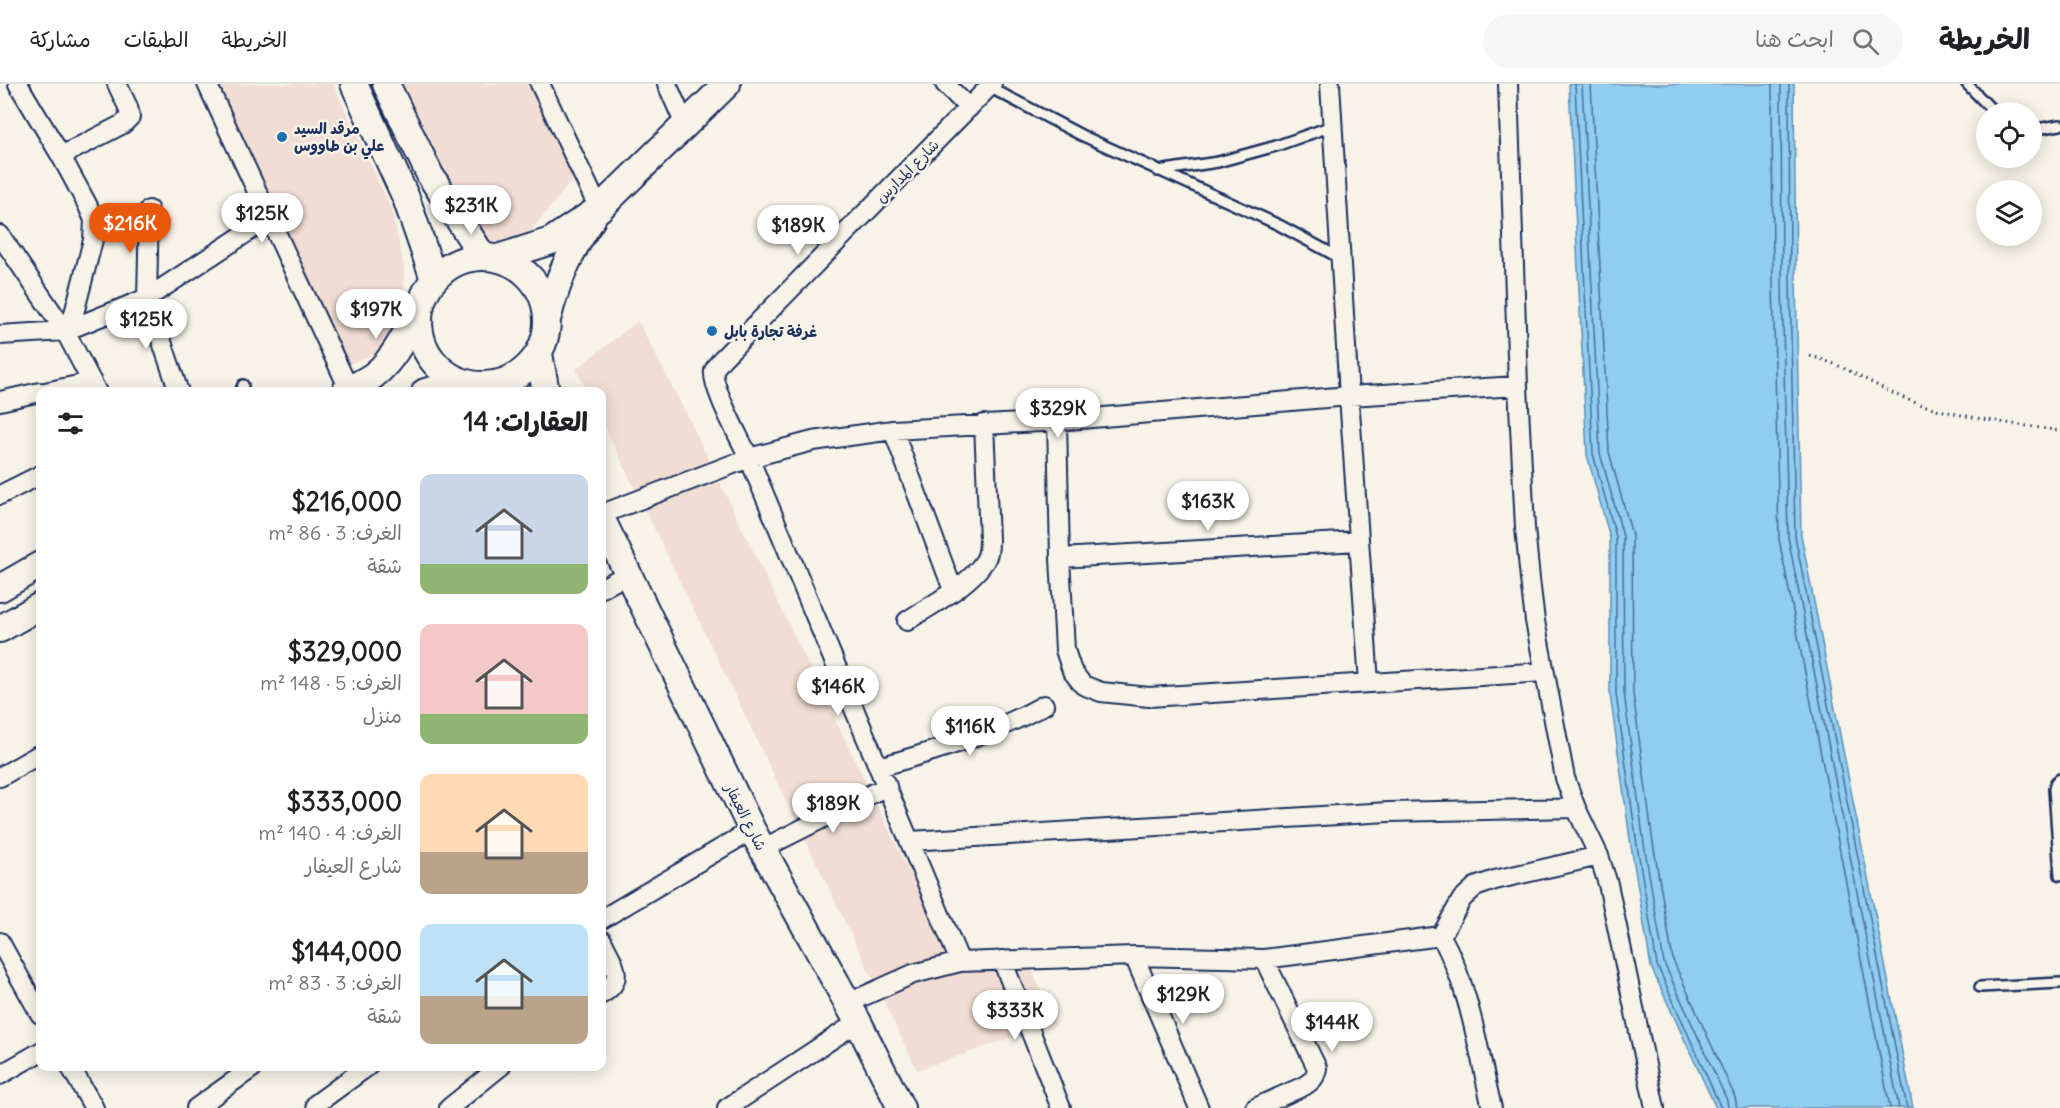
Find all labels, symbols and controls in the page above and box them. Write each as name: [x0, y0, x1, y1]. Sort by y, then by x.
search box: [1483, 14, 1903, 68]
text: الخريطة: [1939, 21, 2030, 57]
text: ابحث هنا: [1755, 25, 1834, 53]
icon: search: [1849, 25, 1882, 58]
text: مشاركة: [30, 26, 91, 53]
text: الطبقات: [124, 26, 189, 53]
text: الخريطة: [222, 26, 287, 53]
map controls: [1976, 102, 2042, 246]
button: locate: [1976, 102, 2042, 168]
place label: مرقد السيد علي بن طاووس: [294, 119, 384, 160]
marker: مرقد السيد علي بن طاووس: [275, 130, 289, 144]
street label: شارع المدارس: [871, 135, 943, 207]
button: layers: [1976, 180, 2042, 246]
pin: $231K: [429, 185, 513, 236]
text: $231K: [444, 192, 498, 217]
pin: $125K: [220, 193, 304, 244]
text: $125K: [235, 200, 289, 225]
pin: $216K: [88, 203, 172, 254]
pin: $189K: [756, 205, 840, 256]
text: $216K: [103, 210, 157, 235]
text: $189K: [771, 212, 825, 237]
pin: $197K: [334, 289, 418, 340]
text: $197K: [350, 296, 402, 321]
pin: $125K: [104, 299, 188, 350]
text: $125K: [119, 306, 173, 331]
place label: غرفة تجارة بابل: [724, 322, 817, 341]
marker: غرفة تجارة بابل: [705, 324, 719, 338]
pin: $329K: [1016, 388, 1100, 439]
text: $329K: [1029, 395, 1087, 420]
text: العقارات: 14: [463, 405, 588, 438]
icon: filters: [54, 407, 87, 440]
pin: $163K: [1166, 481, 1250, 532]
text: $216,000: [291, 485, 402, 518]
text: $163K: [1181, 488, 1235, 513]
icon: home: [468, 498, 540, 570]
text: الغرف: 3 · 86 m²: [268, 520, 402, 545]
text: شقة: [367, 553, 402, 578]
text: $329,000: [287, 635, 402, 668]
icon: home: [468, 648, 540, 720]
pin: $146K: [796, 666, 880, 717]
text: الغرف: 5 · 148 m²: [260, 670, 402, 695]
text: $146K: [811, 673, 865, 698]
text: منزل: [363, 703, 402, 728]
pin: $116K: [928, 706, 1012, 757]
text: $116K: [945, 713, 995, 738]
street label: شارع العيفار: [720, 779, 771, 854]
pin: $189K: [791, 783, 875, 834]
text: $333,000: [287, 785, 402, 818]
text: $189K: [806, 790, 860, 815]
icon: home: [468, 798, 540, 870]
text: الغرف: 4 · 140 m²: [259, 820, 402, 845]
text: شارع العيفار: [305, 853, 402, 878]
text: $144,000: [291, 935, 402, 968]
icon: home: [468, 948, 540, 1020]
text: الغرف: 3 · 83 m²: [269, 970, 402, 995]
pin: $129K: [1141, 974, 1225, 1025]
text: $129K: [1156, 981, 1210, 1006]
pin: $333K: [973, 990, 1057, 1041]
text: $333K: [986, 997, 1044, 1022]
pin: $144K: [1290, 1002, 1374, 1053]
text: شقة: [367, 1003, 402, 1028]
text: $144K: [1305, 1009, 1359, 1034]

